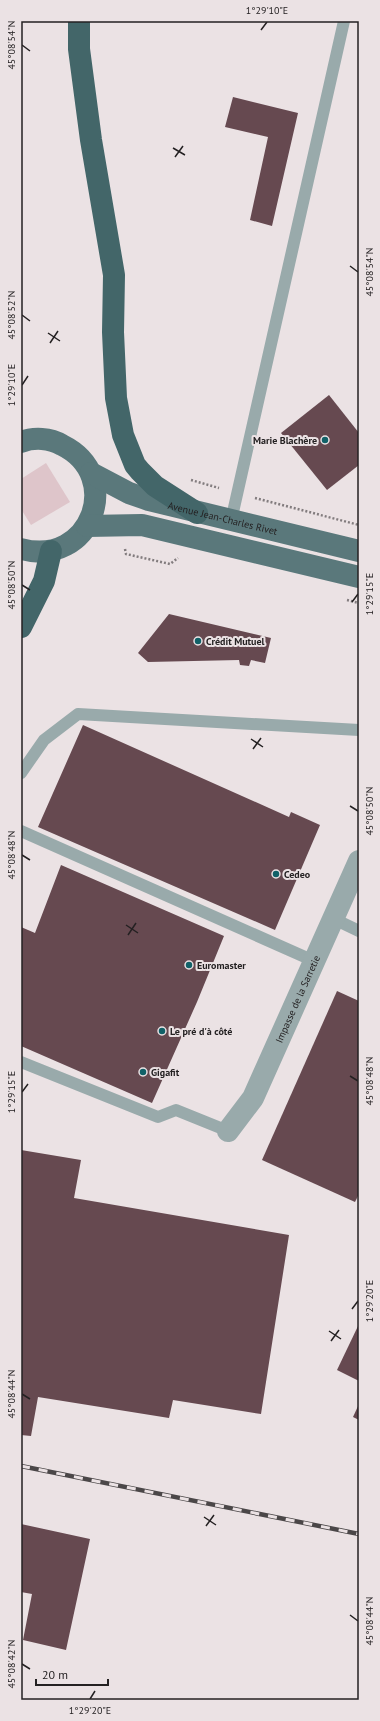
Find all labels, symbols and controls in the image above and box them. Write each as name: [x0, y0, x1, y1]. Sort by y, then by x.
text: 1°29'10"E: [246, 4, 288, 17]
text: 45°08'54"N: [5, 20, 18, 70]
text: 45°08'54"N: [363, 247, 376, 297]
text: 45°08'52"N: [5, 290, 18, 340]
text: 1°29'10"E: [5, 364, 18, 406]
place label: Marie Blachère: [253, 434, 317, 447]
marker: Marie Blachère: [320, 435, 330, 445]
street label: Avenue Jean-Charles Rivet: [166, 499, 279, 538]
text: 45°08'50"N: [5, 560, 18, 610]
text: 1°29'15"E: [363, 573, 376, 615]
place label: Crédit Mutuel: [206, 635, 264, 648]
marker: Crédit Mutuel: [193, 636, 203, 646]
text: 45°08'50"N: [363, 786, 376, 836]
text: 45°08'48"N: [5, 830, 18, 880]
place label: Cedeo: [284, 868, 311, 881]
marker: Cedeo: [271, 869, 281, 879]
street label: Impasse de la Sarretie: [273, 953, 323, 1045]
place label: Euromaster: [197, 959, 246, 972]
marker: Euromaster: [184, 960, 194, 970]
place label: Le pré d'à côté: [170, 1025, 232, 1038]
marker: Le pré d'à côté: [157, 1026, 167, 1036]
text: 45°08'48"N: [363, 1056, 376, 1106]
place label: Gigafit: [151, 1066, 180, 1079]
marker: Gigafit: [138, 1067, 148, 1077]
text: 1°29'15"E: [5, 1071, 18, 1113]
text: 1°29'20"E: [363, 1280, 376, 1322]
text: 45°08'44"N: [5, 1369, 18, 1419]
text: 45°08'44"N: [363, 1596, 376, 1646]
text: 45°08'42"N: [5, 1639, 18, 1689]
scale bar: [36, 1661, 108, 1687]
text: 20 m: [42, 1667, 68, 1682]
text: 1°29'20"E: [69, 1704, 111, 1717]

